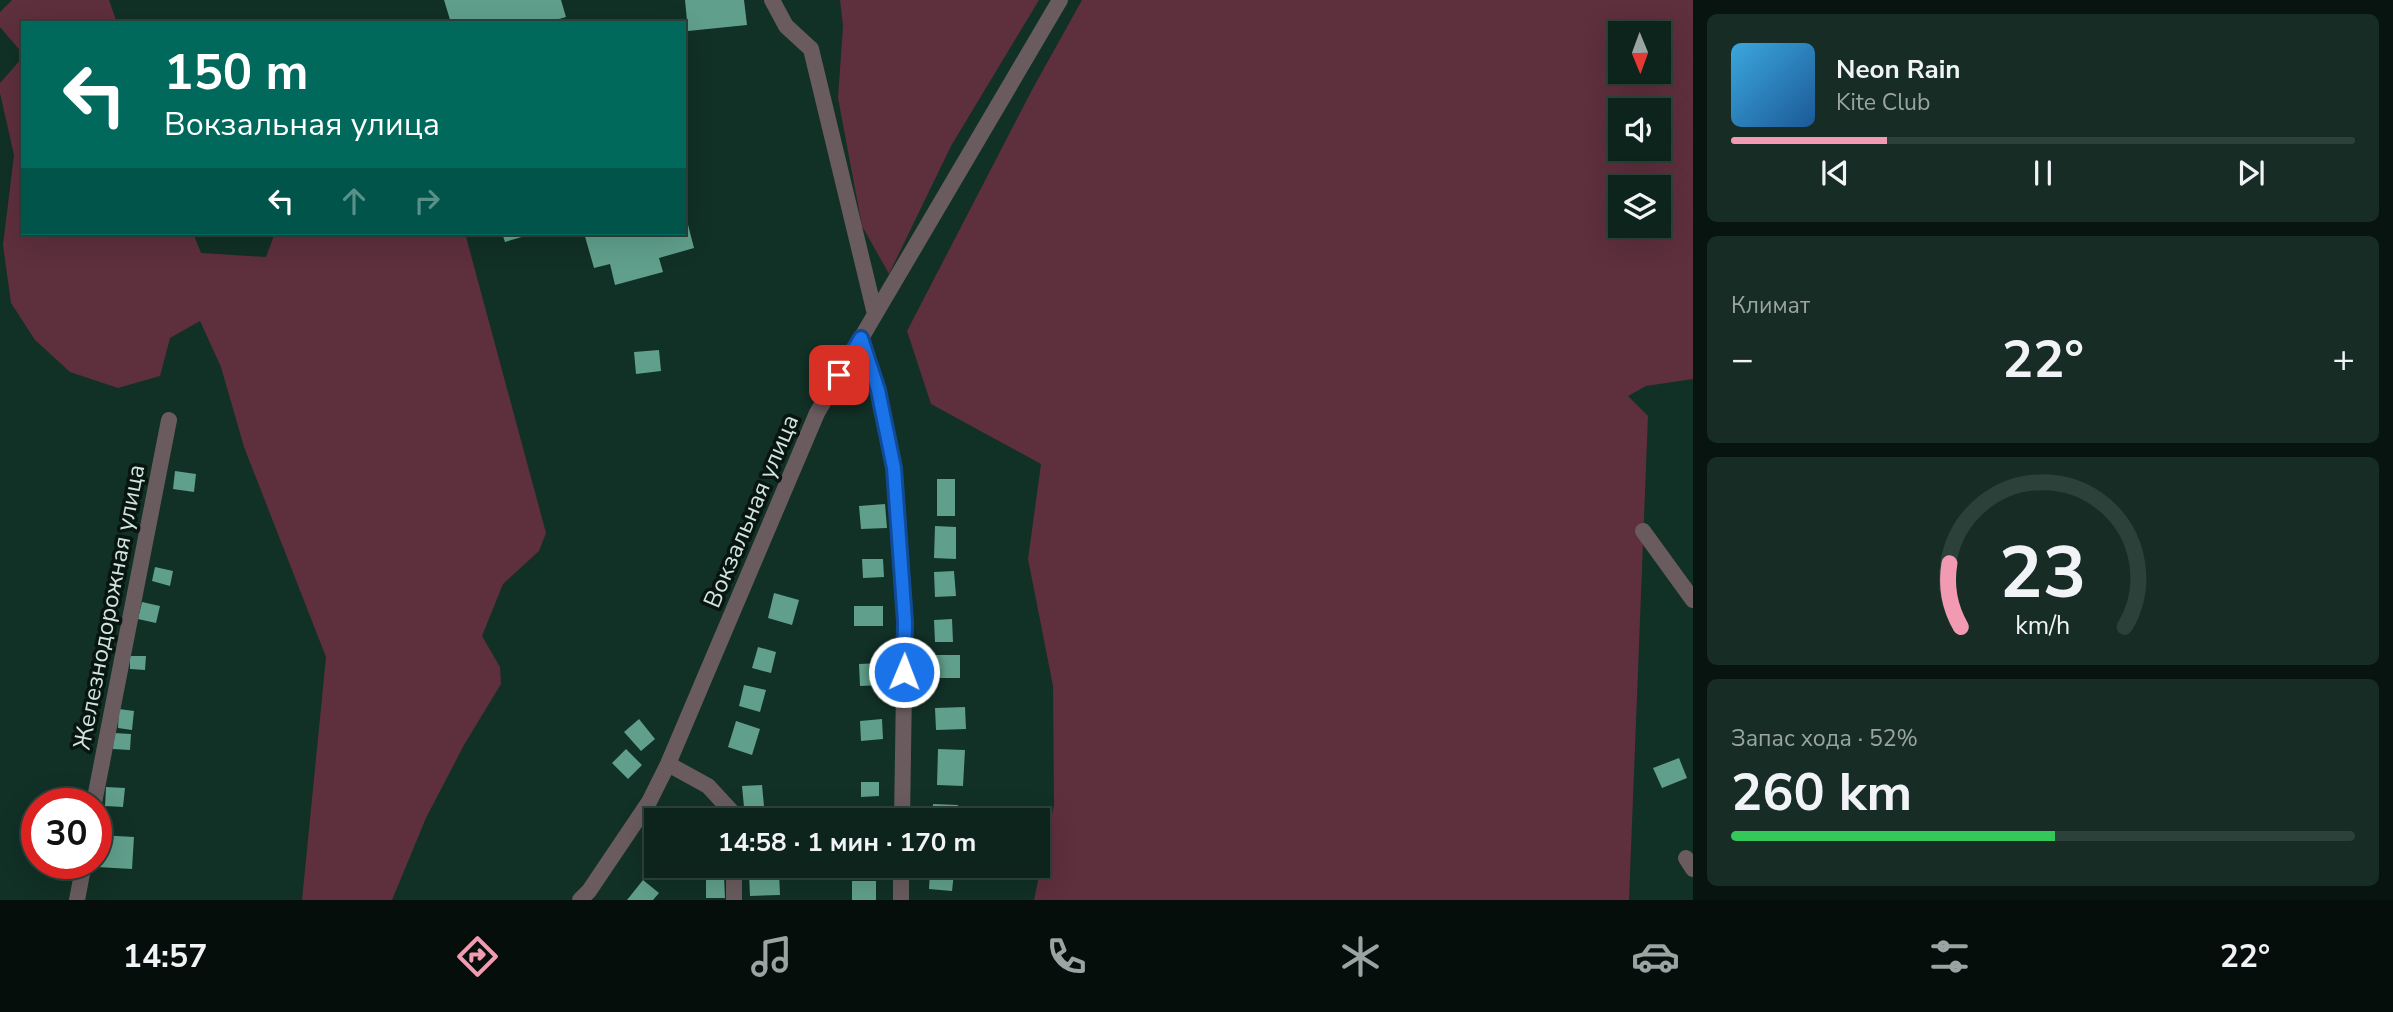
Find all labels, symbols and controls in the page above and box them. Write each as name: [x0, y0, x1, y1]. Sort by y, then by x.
north arrow: [1608, 21, 1671, 84]
map controls: [1608, 21, 1671, 238]
text: 150 m: [164, 39, 308, 106]
icon: left: [49, 49, 140, 140]
text: Neon Rain: [1836, 52, 1961, 87]
text: Kite Club: [1836, 87, 1930, 118]
button: sound: [1608, 98, 1671, 161]
text: Вокзальная улица: [164, 103, 440, 146]
icon: previous: [1816, 154, 1854, 192]
icon: pause: [2024, 154, 2062, 192]
icon: next: [2232, 154, 2270, 192]
button: layers: [1608, 175, 1671, 238]
icon: left: [262, 182, 300, 220]
icon: ahead: [335, 182, 373, 220]
icon: right: [408, 182, 446, 220]
text: Климат: [1731, 290, 1810, 321]
text: 22°: [2002, 324, 2084, 395]
text: −: [1731, 334, 1754, 385]
text: +: [2332, 334, 2355, 385]
pin: [809, 345, 869, 405]
icon: arrive: [820, 356, 858, 394]
street label: Вокзальная улица: [696, 409, 806, 613]
street label: Железнодорожная улица: [66, 462, 152, 752]
text: 23: [1999, 523, 2087, 623]
text: km/h: [2015, 609, 2071, 643]
position arrow: [867, 635, 941, 709]
text: Запас хода · 52%: [1731, 723, 1918, 754]
text: 260 km: [1731, 757, 1912, 828]
speed limit sign: 30: [21, 788, 112, 879]
text: 14:58 · 1 мин · 170 m: [718, 825, 976, 860]
icon: directions: [453, 932, 502, 981]
icon: music: [747, 932, 796, 981]
icon: phone: [1042, 932, 1091, 981]
icon: climate: [1336, 932, 1385, 981]
icon: car: [1631, 932, 1680, 981]
icon: filters: [1925, 932, 1974, 981]
text: 14:57: [123, 935, 207, 978]
text: 22°: [2220, 935, 2270, 978]

